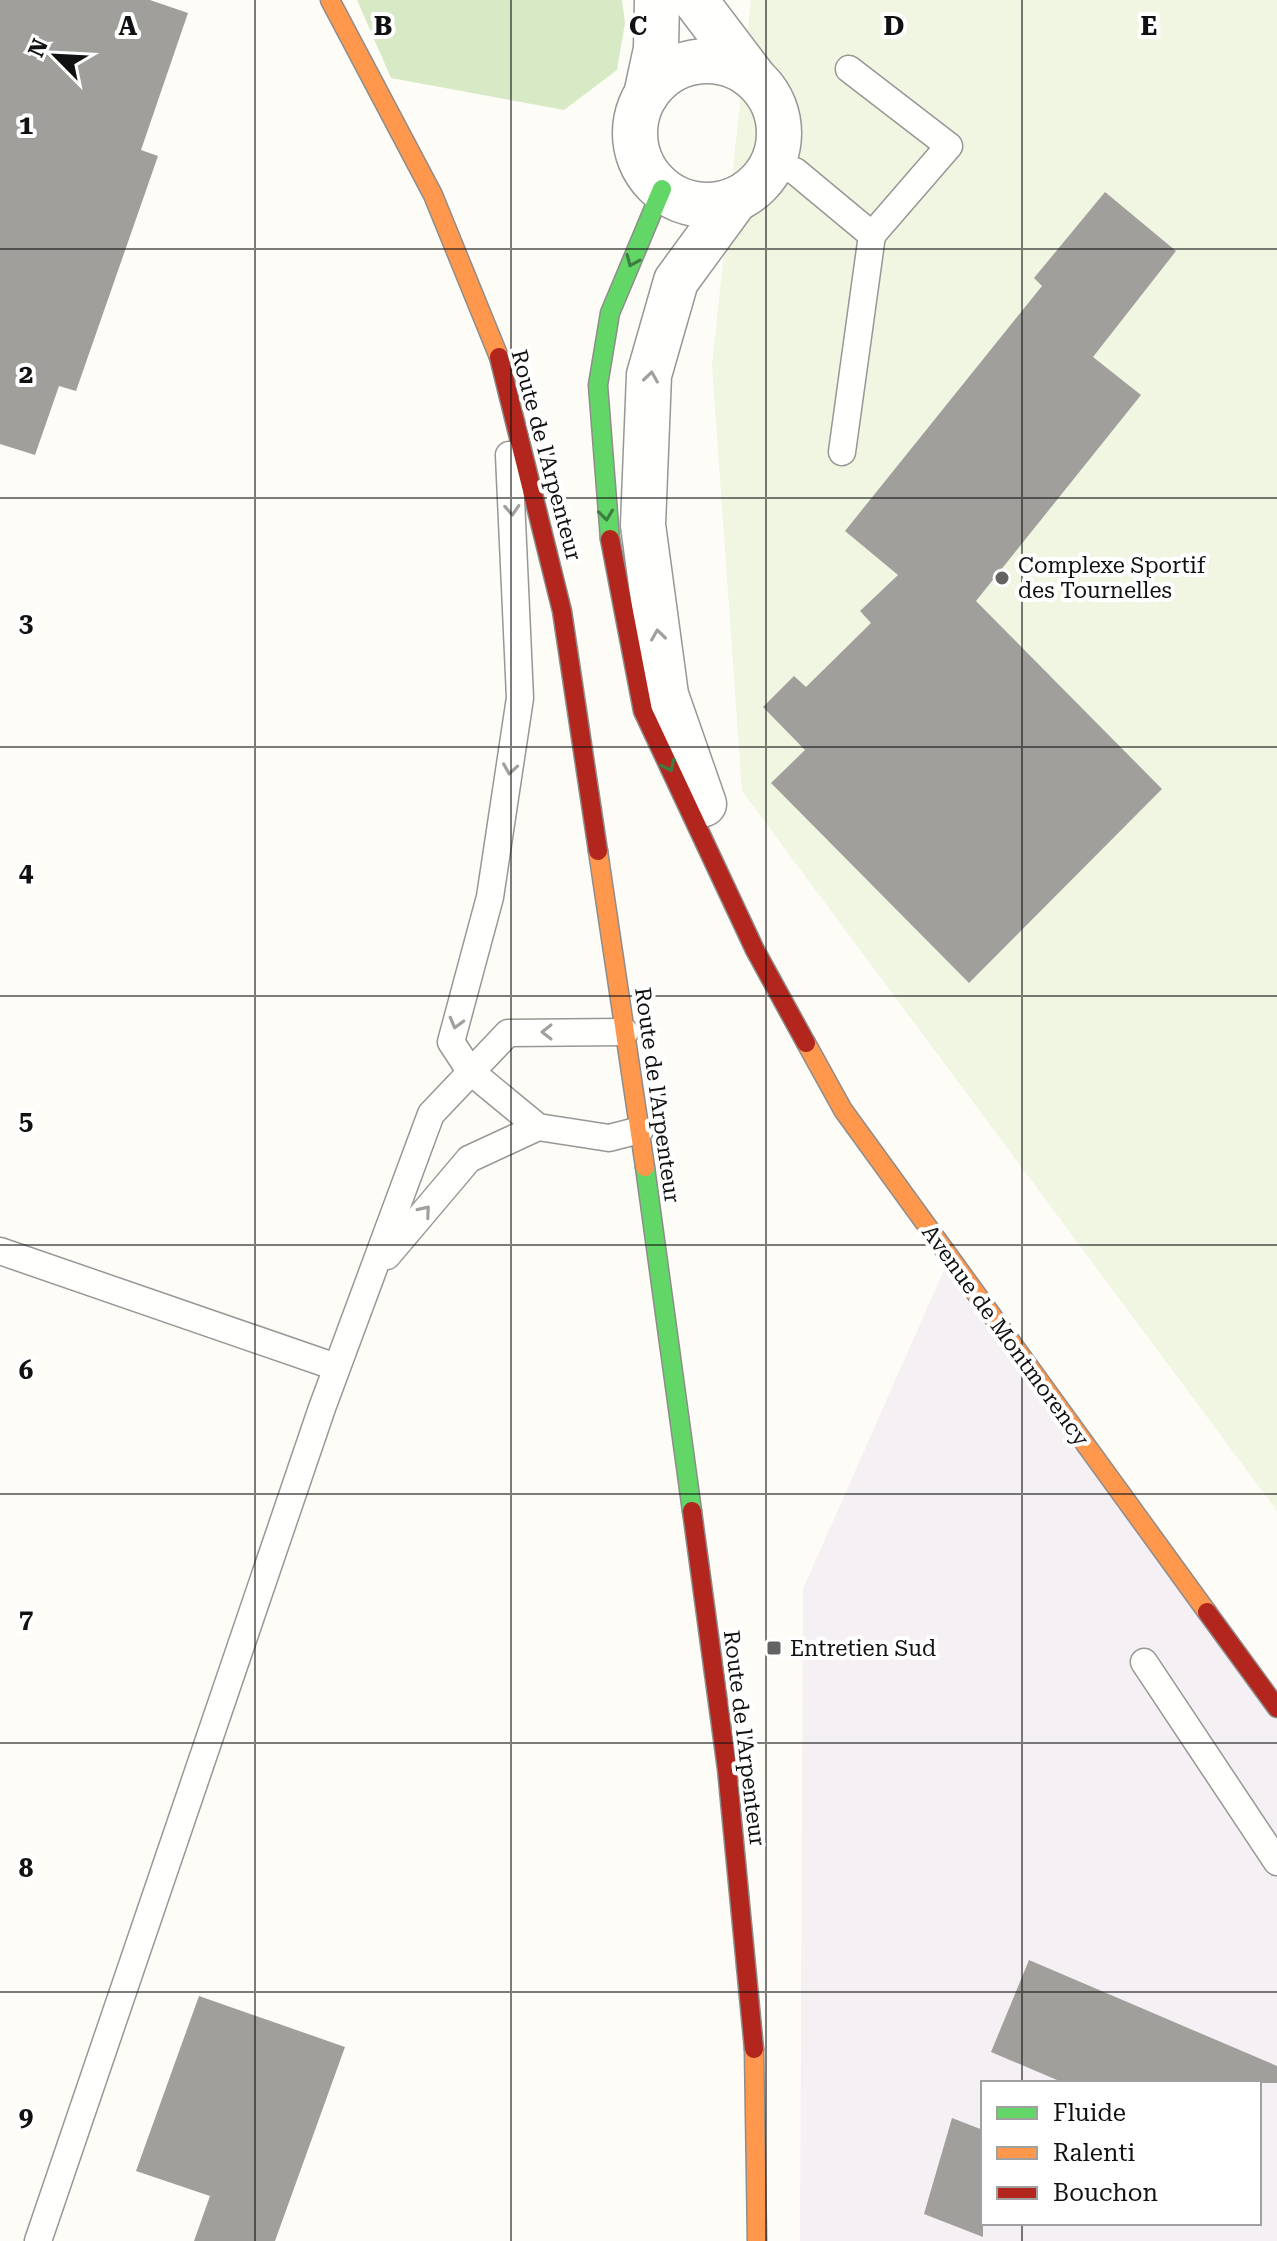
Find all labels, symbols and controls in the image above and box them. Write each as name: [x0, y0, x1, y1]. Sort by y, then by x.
text: A: [119, 11, 138, 41]
text: B: [374, 11, 392, 41]
text: C: [629, 11, 647, 41]
text: D: [884, 11, 904, 41]
text: E: [1141, 11, 1157, 41]
north arrow: [16, 16, 96, 96]
text: N: [23, 35, 53, 61]
text: 1: [19, 110, 33, 140]
one-way arrow: [625, 253, 641, 267]
street label: Route de l'Arpenteur: [506, 347, 587, 563]
text: 2: [19, 359, 33, 389]
one-way arrow: [642, 370, 659, 383]
one-way arrow: [503, 504, 520, 517]
one-way arrow: [598, 509, 615, 522]
place label: Complexe Sportif des Tournelles: [1018, 553, 1207, 603]
marker: Complexe Sportif des Tournelles: [993, 569, 1011, 587]
text: 3: [19, 608, 33, 638]
one-way arrow: [650, 628, 667, 642]
one-way arrow: [659, 758, 675, 773]
one-way arrow: [502, 762, 519, 775]
text: 4: [19, 857, 34, 887]
street label: Route de l'Arpenteur: [630, 986, 685, 1204]
one-way arrow: [449, 1015, 465, 1029]
one-way arrow: [540, 1023, 553, 1041]
text: 5: [19, 1106, 33, 1136]
one-way arrow: [415, 1206, 430, 1221]
street label: Avenue de Montmorency: [917, 1220, 1094, 1451]
text: 6: [19, 1355, 33, 1385]
text: 7: [19, 1604, 33, 1634]
street label: Route de l'Arpenteur: [719, 1629, 770, 1847]
place label: Entretien Sud: [790, 1636, 936, 1661]
marker: Entretien Sud: [765, 1639, 783, 1657]
text: 8: [19, 1853, 34, 1883]
legend: [981, 2081, 1261, 2225]
text: Fluide: [1053, 2099, 1126, 2127]
text: 9: [19, 2102, 33, 2132]
text: Ralenti: [1053, 2139, 1135, 2167]
text: Bouchon: [1053, 2179, 1158, 2207]

